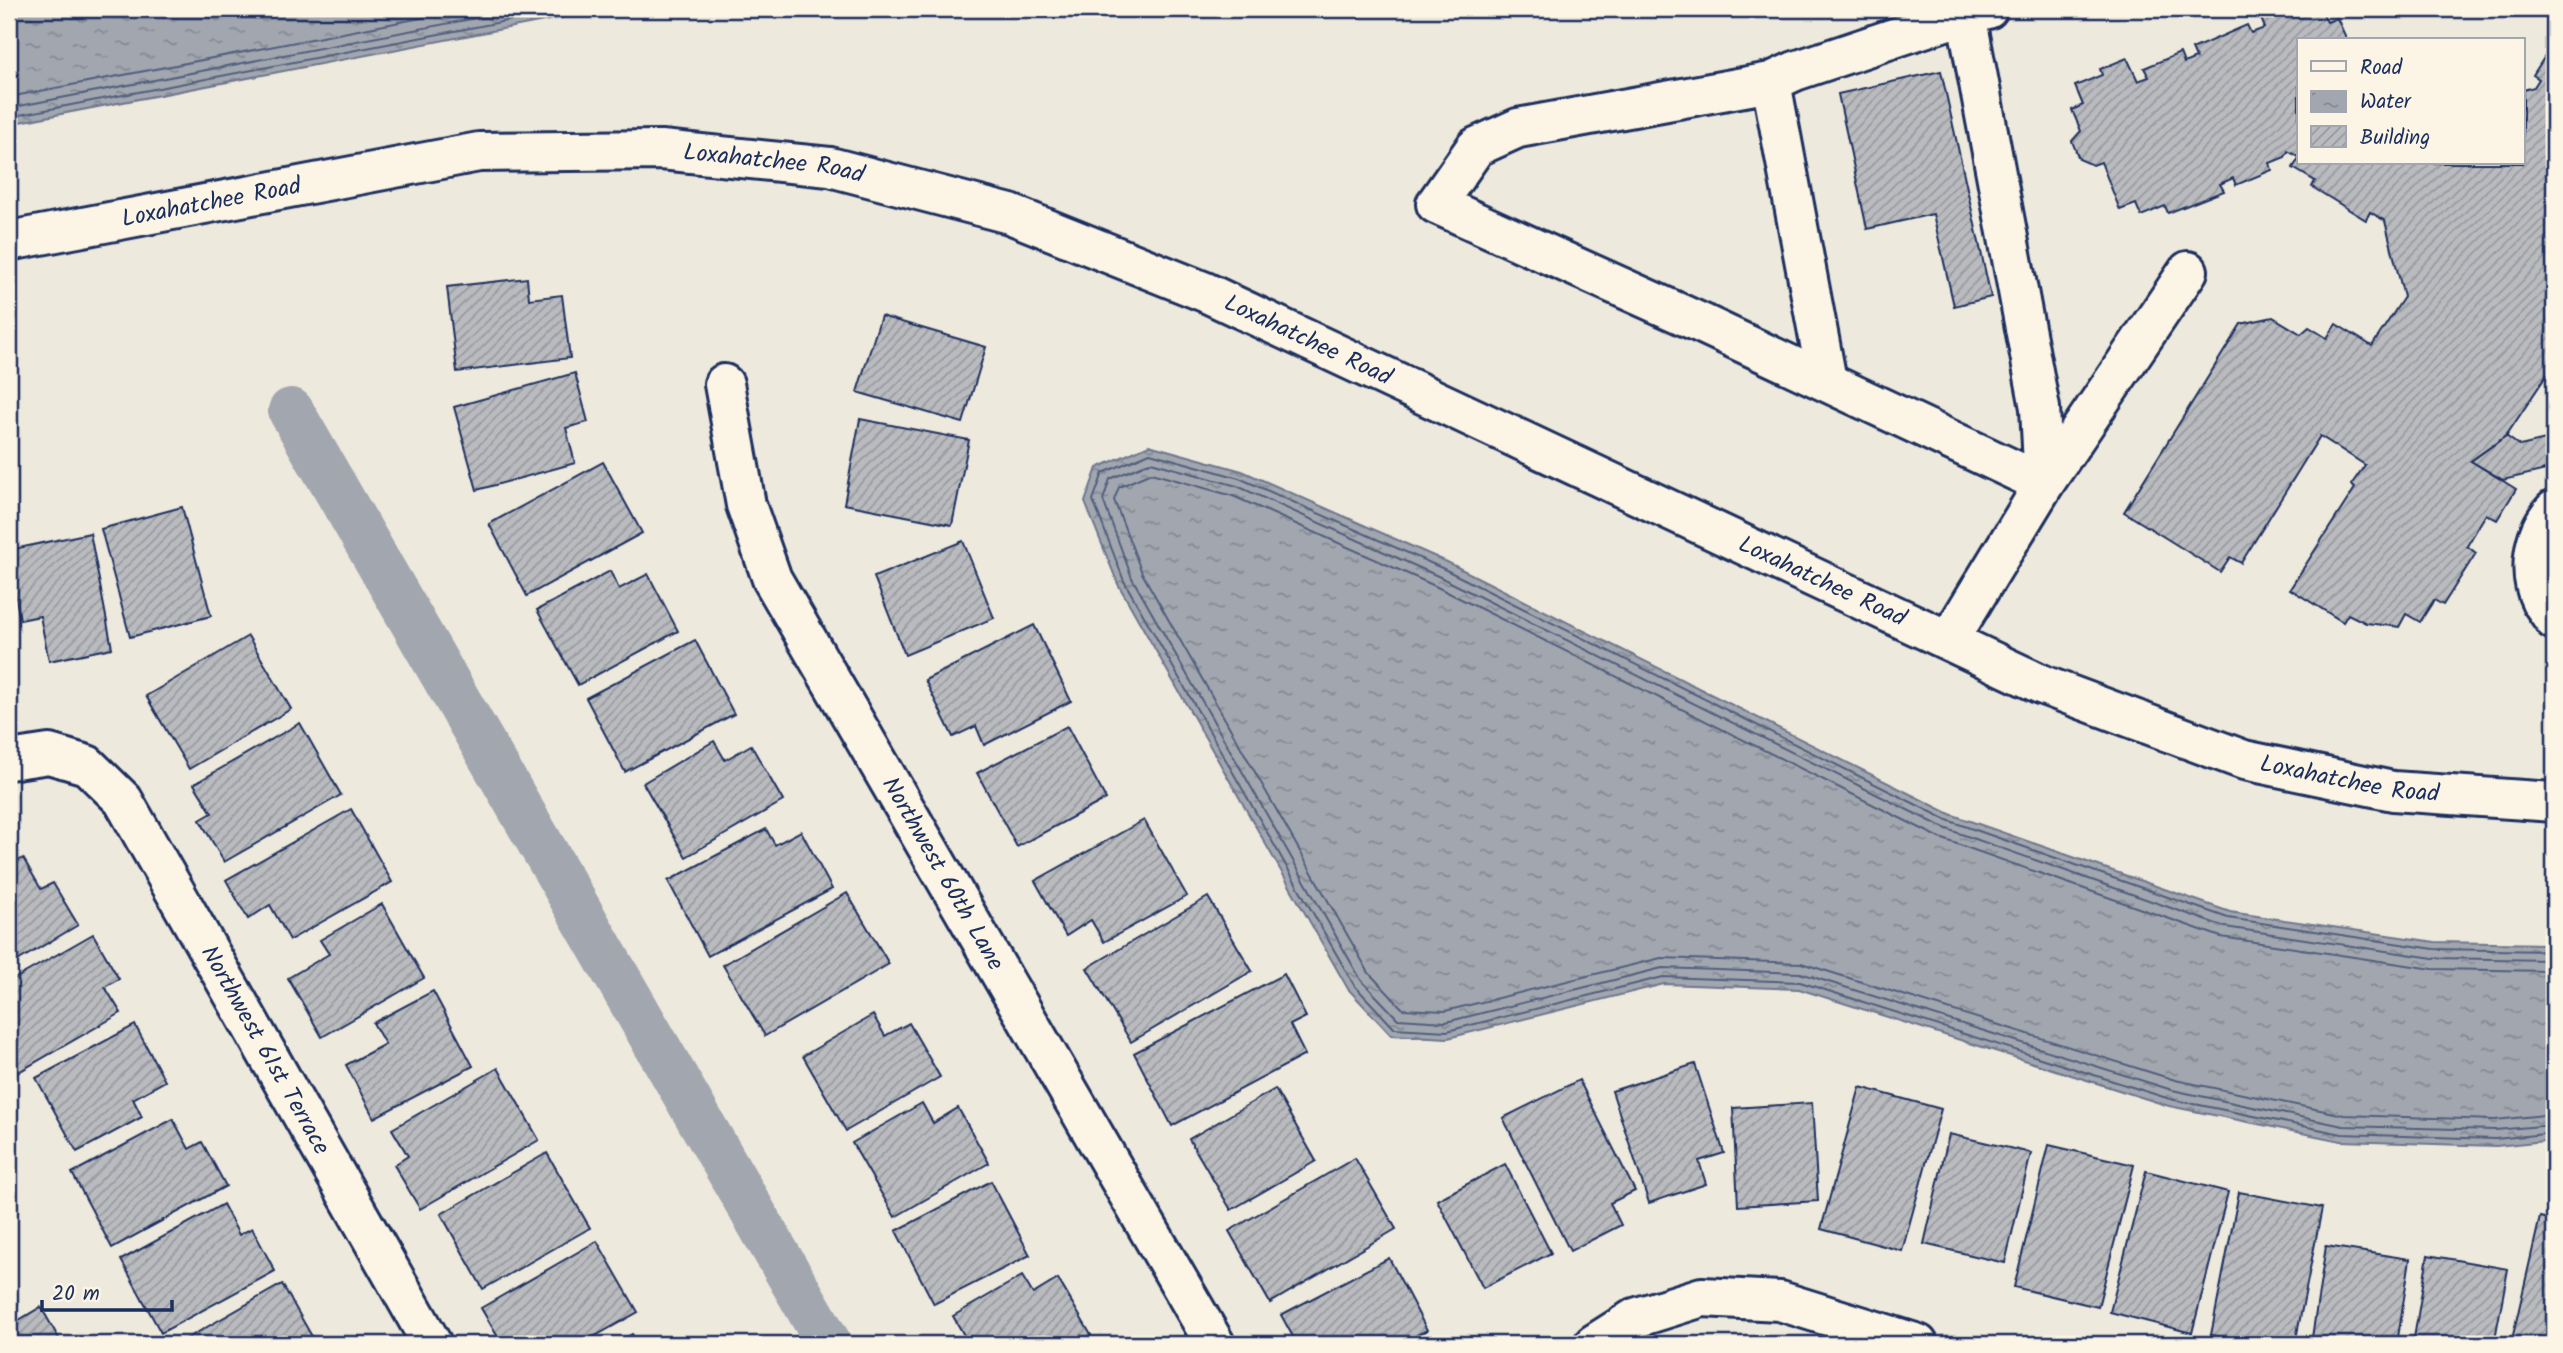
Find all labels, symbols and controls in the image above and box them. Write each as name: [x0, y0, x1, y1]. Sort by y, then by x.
legend: [2297, 38, 2524, 164]
text: Road: [2360, 52, 2403, 85]
text: Water: [2360, 86, 2412, 119]
text: Building: [2360, 122, 2430, 155]
street label: Loxahatchee Road: [682, 133, 870, 195]
street label: Loxahatchee Road: [118, 166, 305, 239]
street label: Loxahatchee Road: [1217, 284, 1400, 397]
street label: Loxahatchee Road: [1732, 525, 1914, 638]
street label: Loxahatchee Road: [2256, 744, 2442, 814]
street label: Northwest 60th Lane: [871, 769, 1014, 978]
street label: Northwest 61st Terrace: [190, 938, 340, 1163]
scale bar: [42, 1269, 172, 1313]
text: 20 m: [52, 1278, 100, 1311]

